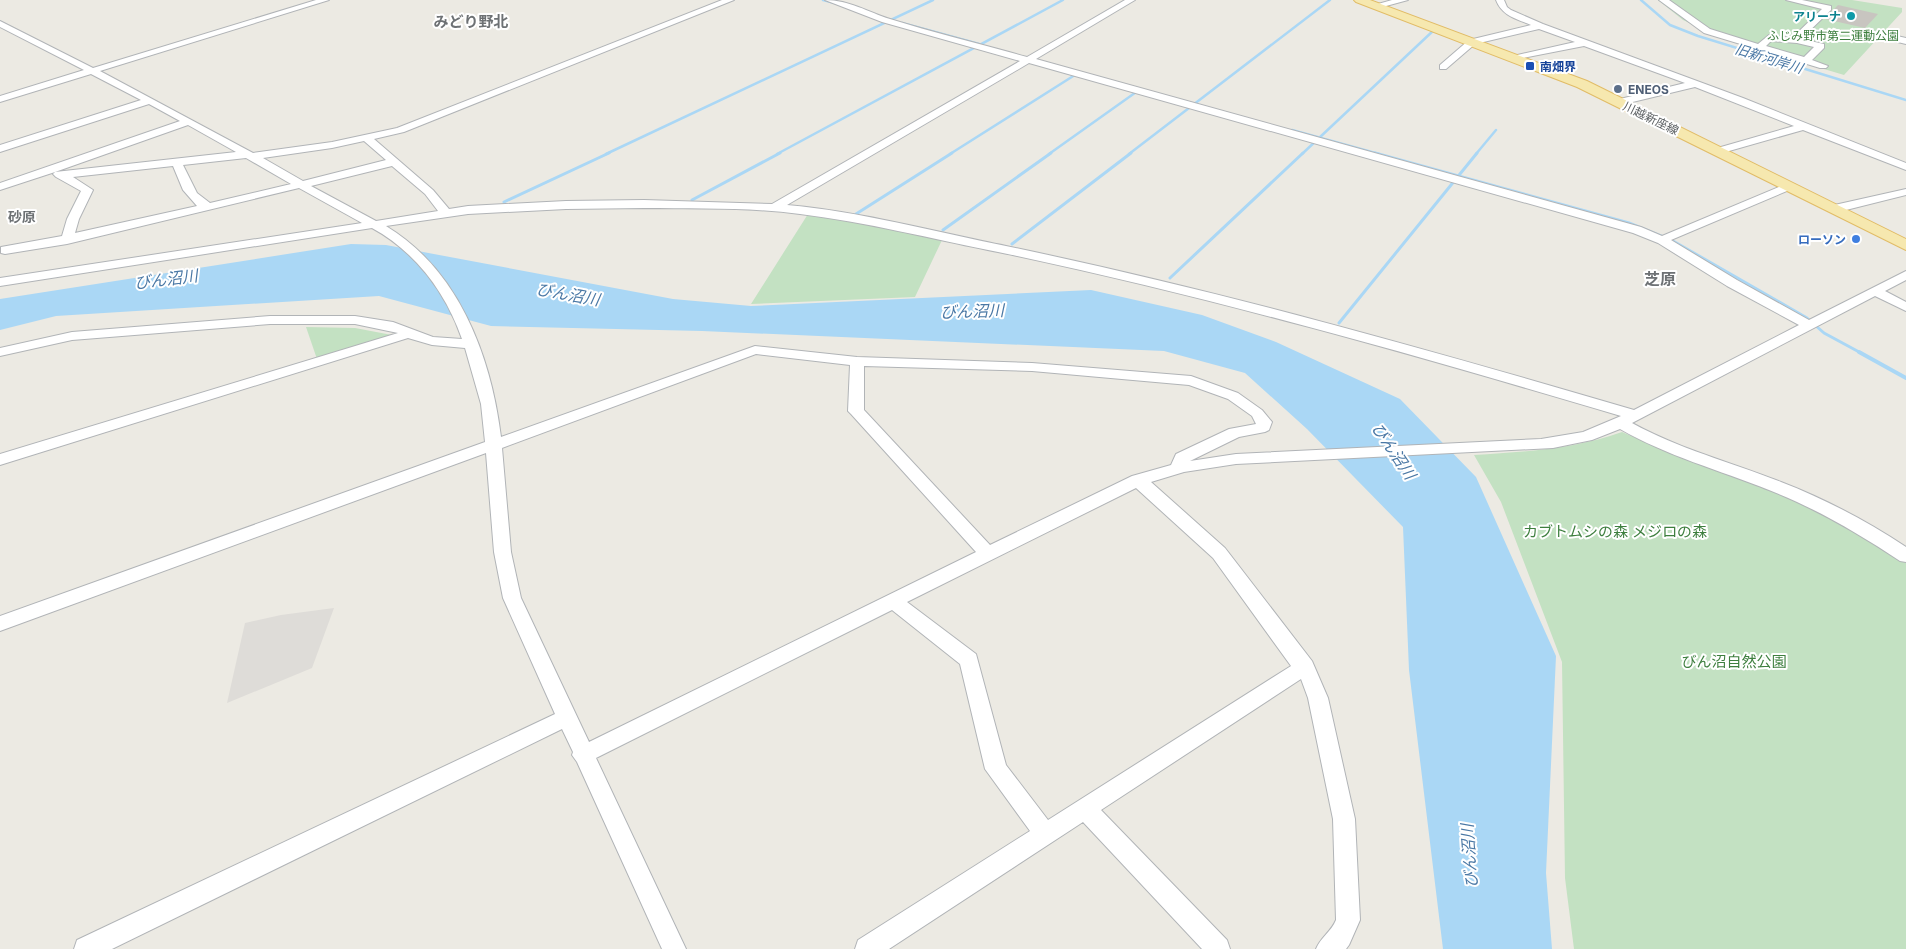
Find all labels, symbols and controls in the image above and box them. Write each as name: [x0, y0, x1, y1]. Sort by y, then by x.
place label: アリーナ: [1793, 9, 1841, 24]
marker: アリーナ: [1845, 10, 1857, 22]
district label: みどり野北: [433, 12, 509, 31]
park label: ふじみ野市第二運動公園: [1767, 28, 1899, 43]
water label: 旧新河岸川: [1733, 40, 1807, 77]
place label: 南畑界: [1540, 59, 1576, 74]
marker: 南畑界: [1524, 60, 1536, 72]
place label: ENEOS: [1628, 82, 1669, 97]
marker: ENEOS: [1612, 83, 1624, 95]
street label: 川越新座線: [1621, 98, 1681, 138]
district label: 砂原: [8, 208, 36, 225]
place label: ローソン: [1798, 232, 1846, 247]
marker: ローソン: [1850, 233, 1862, 245]
water label: びん沼川: [133, 265, 201, 293]
district label: 芝原: [1644, 269, 1676, 289]
water label: びん沼川: [535, 279, 603, 310]
water label: びん沼川: [940, 300, 1006, 322]
water label: びん沼川: [1368, 419, 1421, 485]
park label: カブトムシの森 メジロの森: [1523, 522, 1707, 541]
park label: びん沼自然公園: [1681, 652, 1787, 671]
water label: びん沼川: [1457, 821, 1481, 889]

